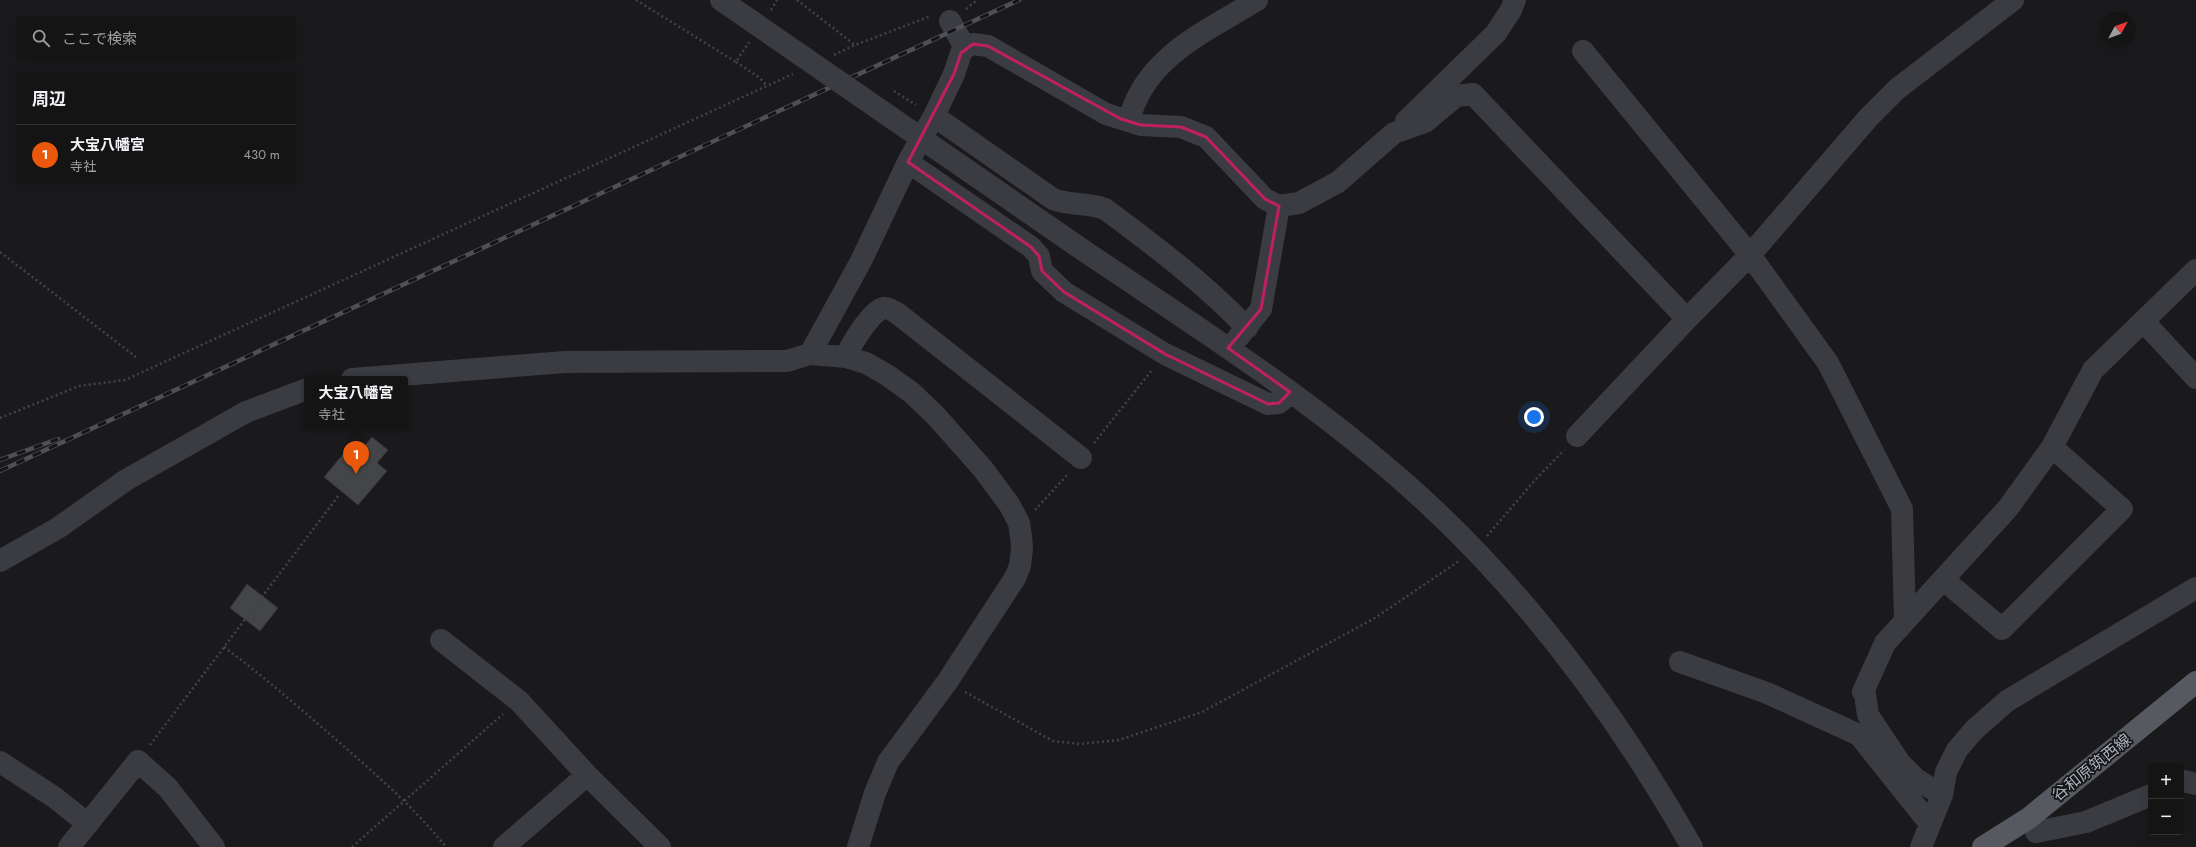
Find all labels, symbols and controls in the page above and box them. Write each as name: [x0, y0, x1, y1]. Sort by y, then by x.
north arrow: [2100, 12, 2136, 48]
search box: [16, 16, 296, 60]
icon: search: [30, 27, 52, 49]
text: ここで検索: [62, 28, 137, 50]
text: 周辺: [32, 87, 66, 111]
text: 大宝八幡宮: [70, 134, 145, 156]
text: 1: [42, 145, 48, 164]
text: 430 m: [243, 145, 280, 164]
text: 寺社: [70, 157, 96, 176]
popup: [304, 376, 408, 428]
text: 大宝八幡宮: [318, 382, 394, 404]
text: 寺社: [318, 405, 345, 424]
your location: [1524, 407, 1544, 427]
pin: 1: [343, 441, 369, 474]
street label: 谷和原筑西線: [2047, 728, 2136, 807]
map controls: [2148, 763, 2184, 835]
button: +: [2148, 763, 2184, 799]
button: −: [2148, 799, 2184, 835]

